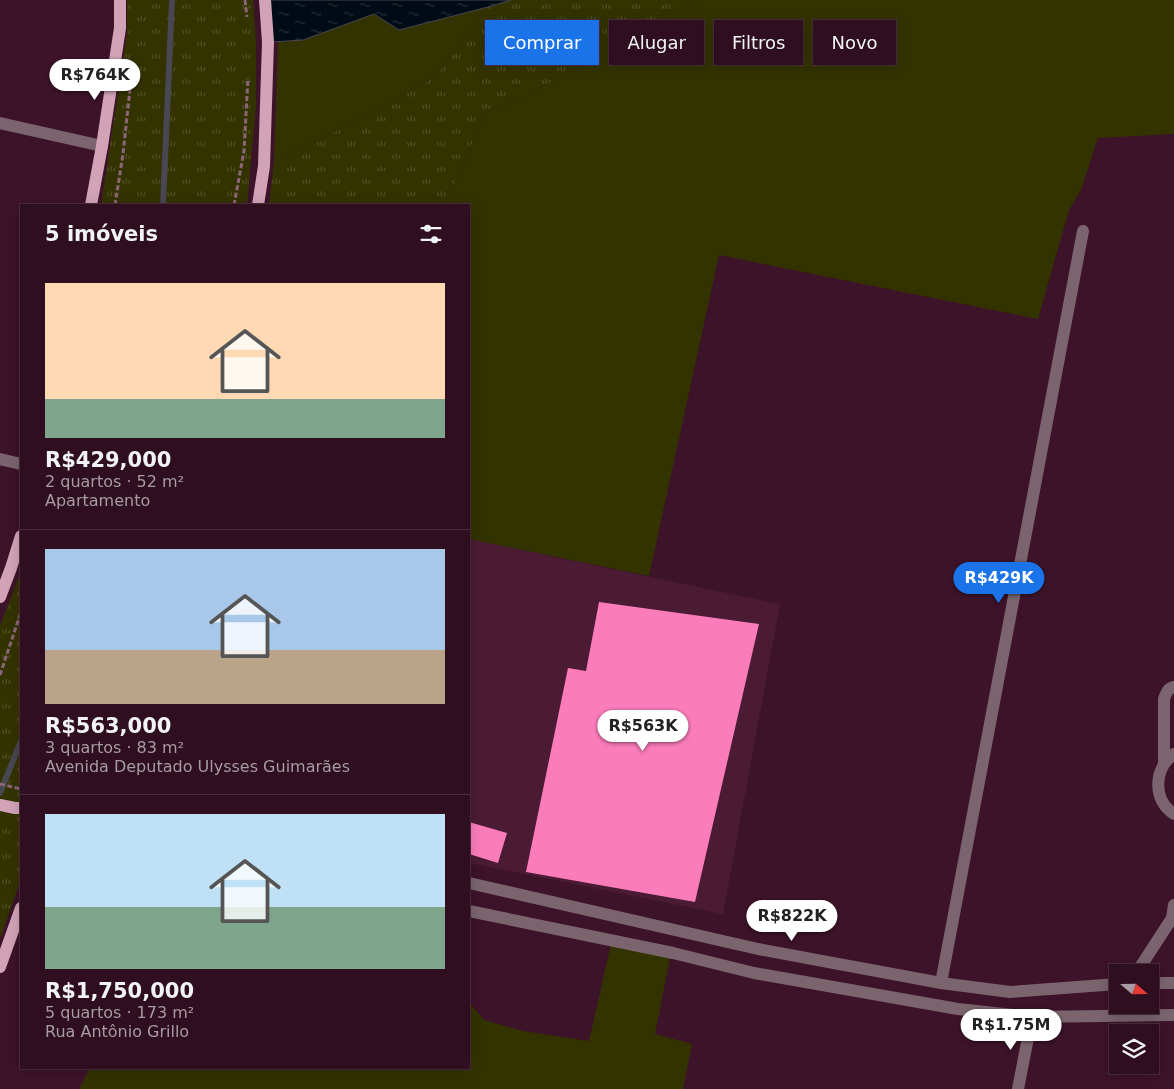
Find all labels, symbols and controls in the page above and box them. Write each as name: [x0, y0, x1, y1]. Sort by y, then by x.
chip: Comprar: [485, 20, 599, 65]
chip: Alugar: [609, 20, 704, 65]
chip: Filtros: [714, 20, 803, 65]
chip: Novo: [813, 20, 896, 65]
pin: R$764K: [54, 58, 136, 101]
text: R$764K: [60, 65, 130, 84]
icon: filters: [417, 220, 445, 248]
text: 5 imóveis: [45, 222, 158, 246]
icon: home: [200, 316, 290, 406]
text: R$429,000: [45, 448, 171, 472]
text: 2 quartos · 52 m²: [45, 472, 184, 491]
text: Apartamento: [45, 491, 150, 510]
pin: R$429K: [958, 562, 1040, 604]
text: R$429K: [964, 568, 1034, 587]
icon: home: [200, 581, 290, 671]
pin: R$563K: [602, 710, 684, 752]
text: R$563,000: [45, 714, 171, 738]
text: R$563K: [608, 716, 678, 735]
text: 3 quartos · 83 m²: [45, 738, 184, 757]
text: Avenida Deputado Ulysses Guimarães: [45, 757, 350, 776]
icon: home: [200, 846, 290, 936]
pin: R$822K: [751, 900, 833, 942]
text: R$822K: [757, 906, 827, 925]
north arrow: [1109, 964, 1159, 1014]
map controls: [1109, 964, 1159, 1074]
text: R$1,750,000: [45, 979, 194, 1003]
text: 5 quartos · 173 m²: [45, 1003, 194, 1022]
pin: R$1.75M: [965, 1008, 1057, 1051]
text: R$1.75M: [972, 1015, 1050, 1034]
text: Rua Antônio Grillo: [45, 1022, 189, 1041]
button: layers: [1109, 1024, 1159, 1074]

